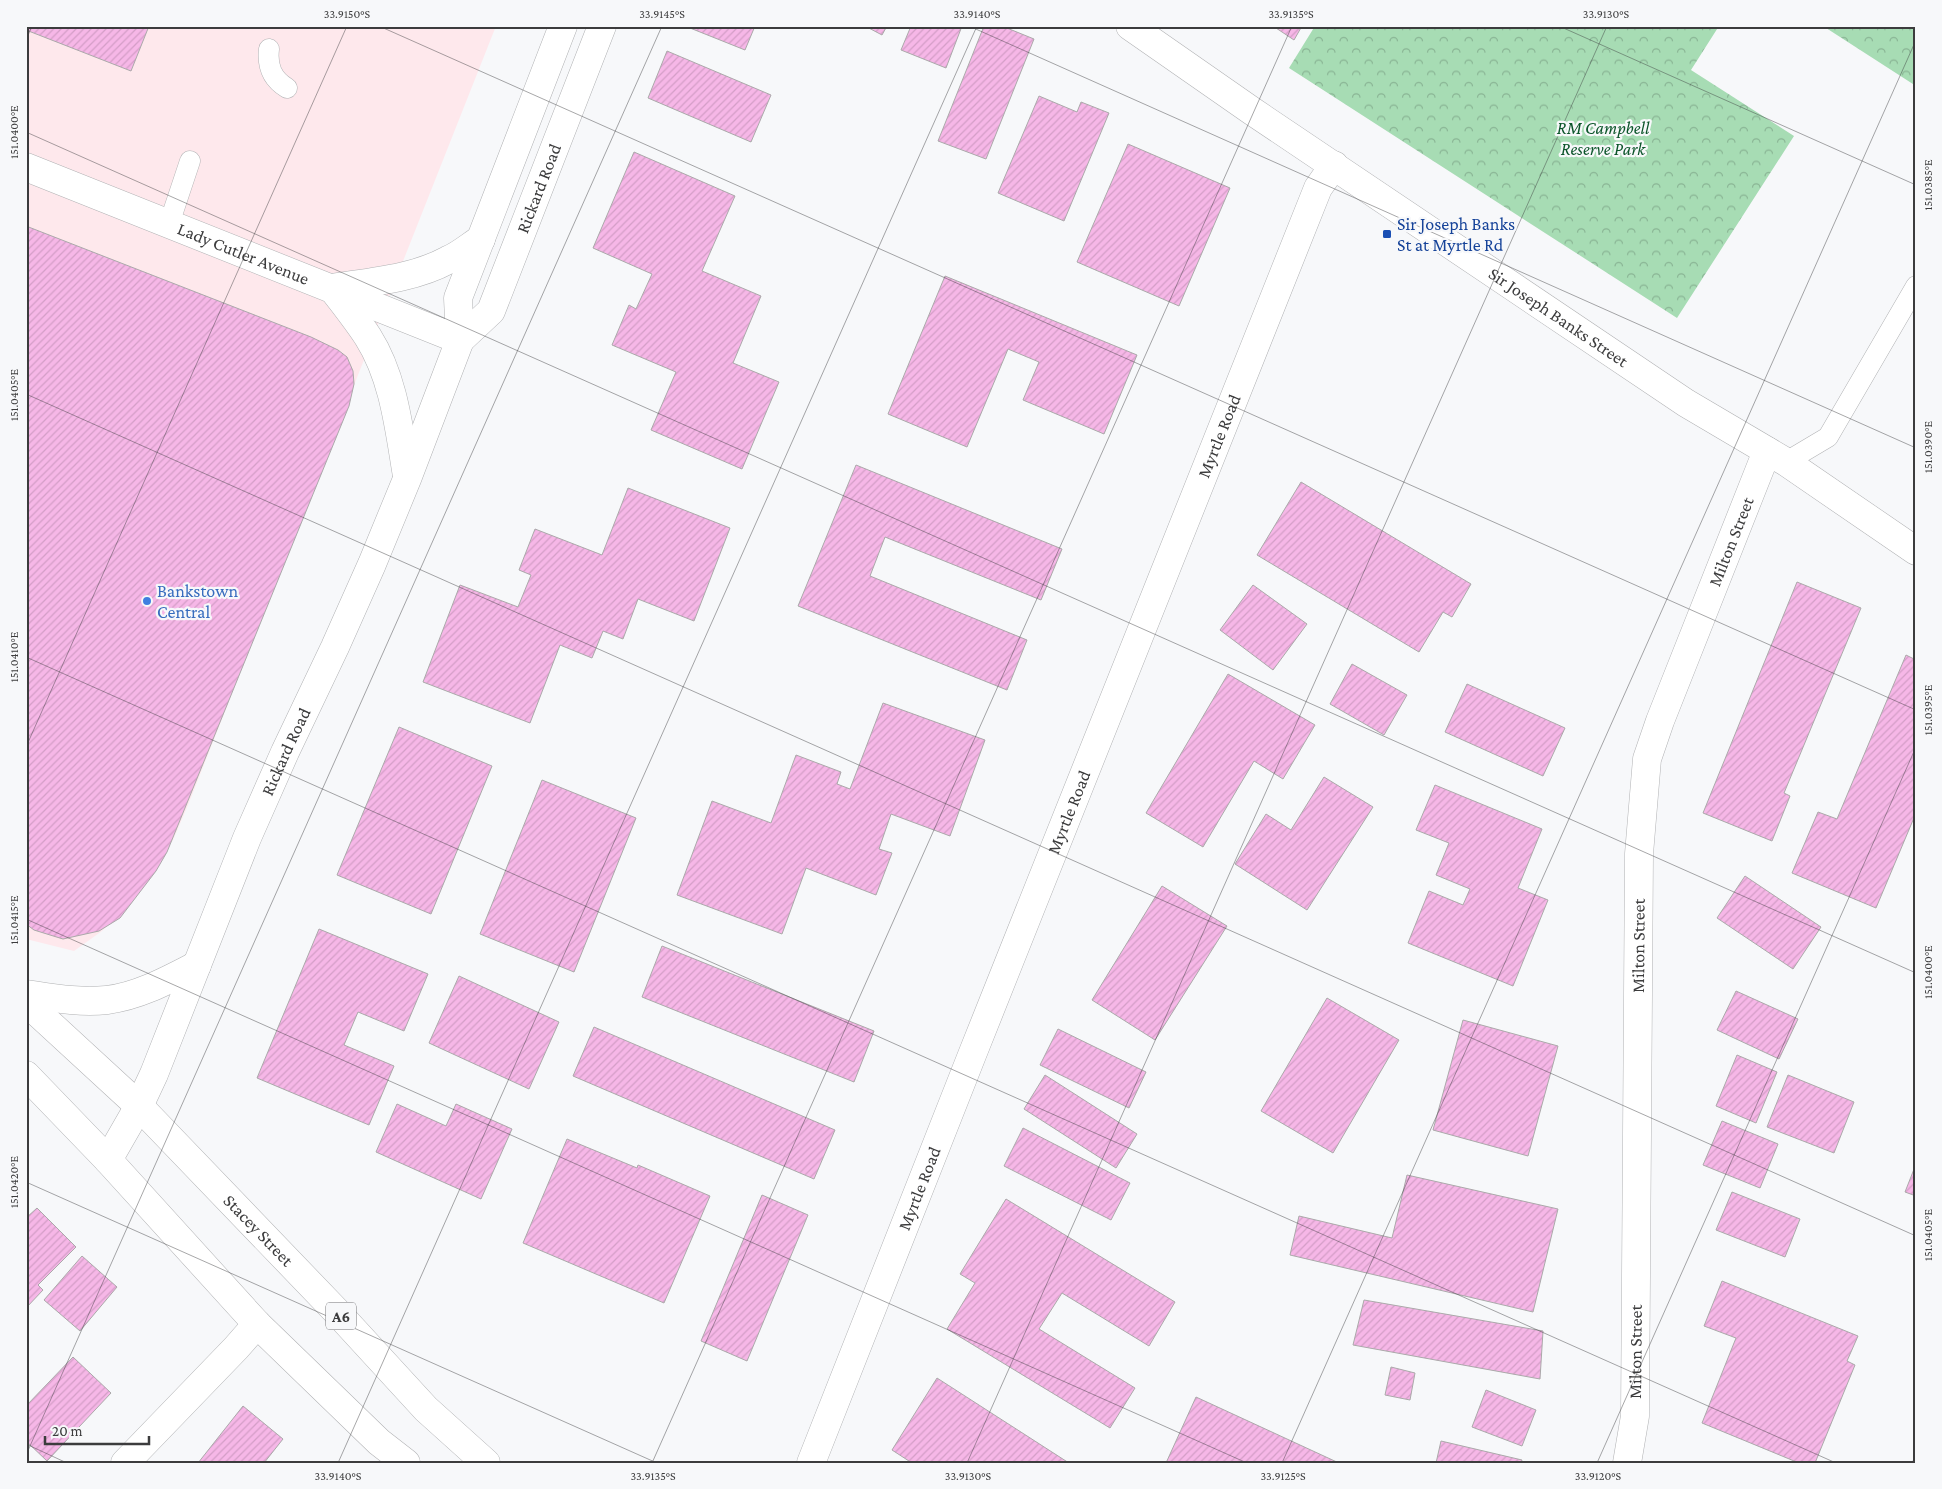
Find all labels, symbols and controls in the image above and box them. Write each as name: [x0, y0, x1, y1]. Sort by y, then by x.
text: 33.9150°S: [324, 7, 371, 21]
text: 33.9145°S: [639, 7, 685, 21]
text: 33.9140°S: [954, 7, 1001, 21]
text: 33.9135°S: [1268, 7, 1314, 21]
text: 33.9130°S: [1583, 7, 1630, 21]
text: 151.0400°E: [7, 105, 21, 159]
park label: RM Campbell Reserve Park: [1557, 118, 1650, 159]
street label: Rickard Road: [512, 140, 565, 236]
text: 151.0385°E: [1921, 159, 1935, 210]
place label: Sir Joseph Banks St at Myrtle Rd: [1397, 214, 1515, 255]
street label: Lady Cutler Avenue: [175, 218, 312, 289]
marker: Sir Joseph Banks St at Myrtle Rd: [1381, 228, 1393, 240]
street label: Sir Joseph Banks Street: [1485, 263, 1633, 372]
text: 151.0405°E: [7, 369, 21, 421]
street label: Myrtle Road: [1193, 391, 1245, 481]
text: 151.0390°E: [1921, 421, 1935, 473]
street label: Milton Street: [1704, 493, 1758, 589]
place label: Bankstown Central: [157, 581, 238, 622]
marker: Bankstown Central: [141, 595, 153, 607]
text: 151.0410°E: [7, 631, 21, 682]
text: 151.0395°E: [1921, 684, 1935, 735]
street label: Rickard Road: [257, 704, 315, 799]
street label: Myrtle Road: [1043, 767, 1095, 857]
text: 151.0415°E: [7, 895, 21, 945]
street label: Milton Street: [1628, 897, 1649, 993]
text: 151.0400°E: [1921, 945, 1935, 999]
street label: Myrtle Road: [894, 1143, 945, 1233]
text: 151.0420°E: [7, 1155, 21, 1208]
street label: Stacey Street: [219, 1190, 298, 1271]
text: 151.0405°E: [1921, 1209, 1935, 1261]
road number: A6: [326, 1302, 356, 1330]
street label: Milton Street: [1625, 1303, 1646, 1399]
scale bar: [45, 1414, 149, 1446]
text: 20 m: [52, 1423, 83, 1439]
text: 33.9140°S: [315, 1469, 362, 1483]
text: 33.9135°S: [630, 1469, 676, 1483]
text: 33.9130°S: [945, 1469, 992, 1483]
text: 33.9125°S: [1260, 1469, 1306, 1483]
text: 33.9120°S: [1575, 1469, 1622, 1483]

